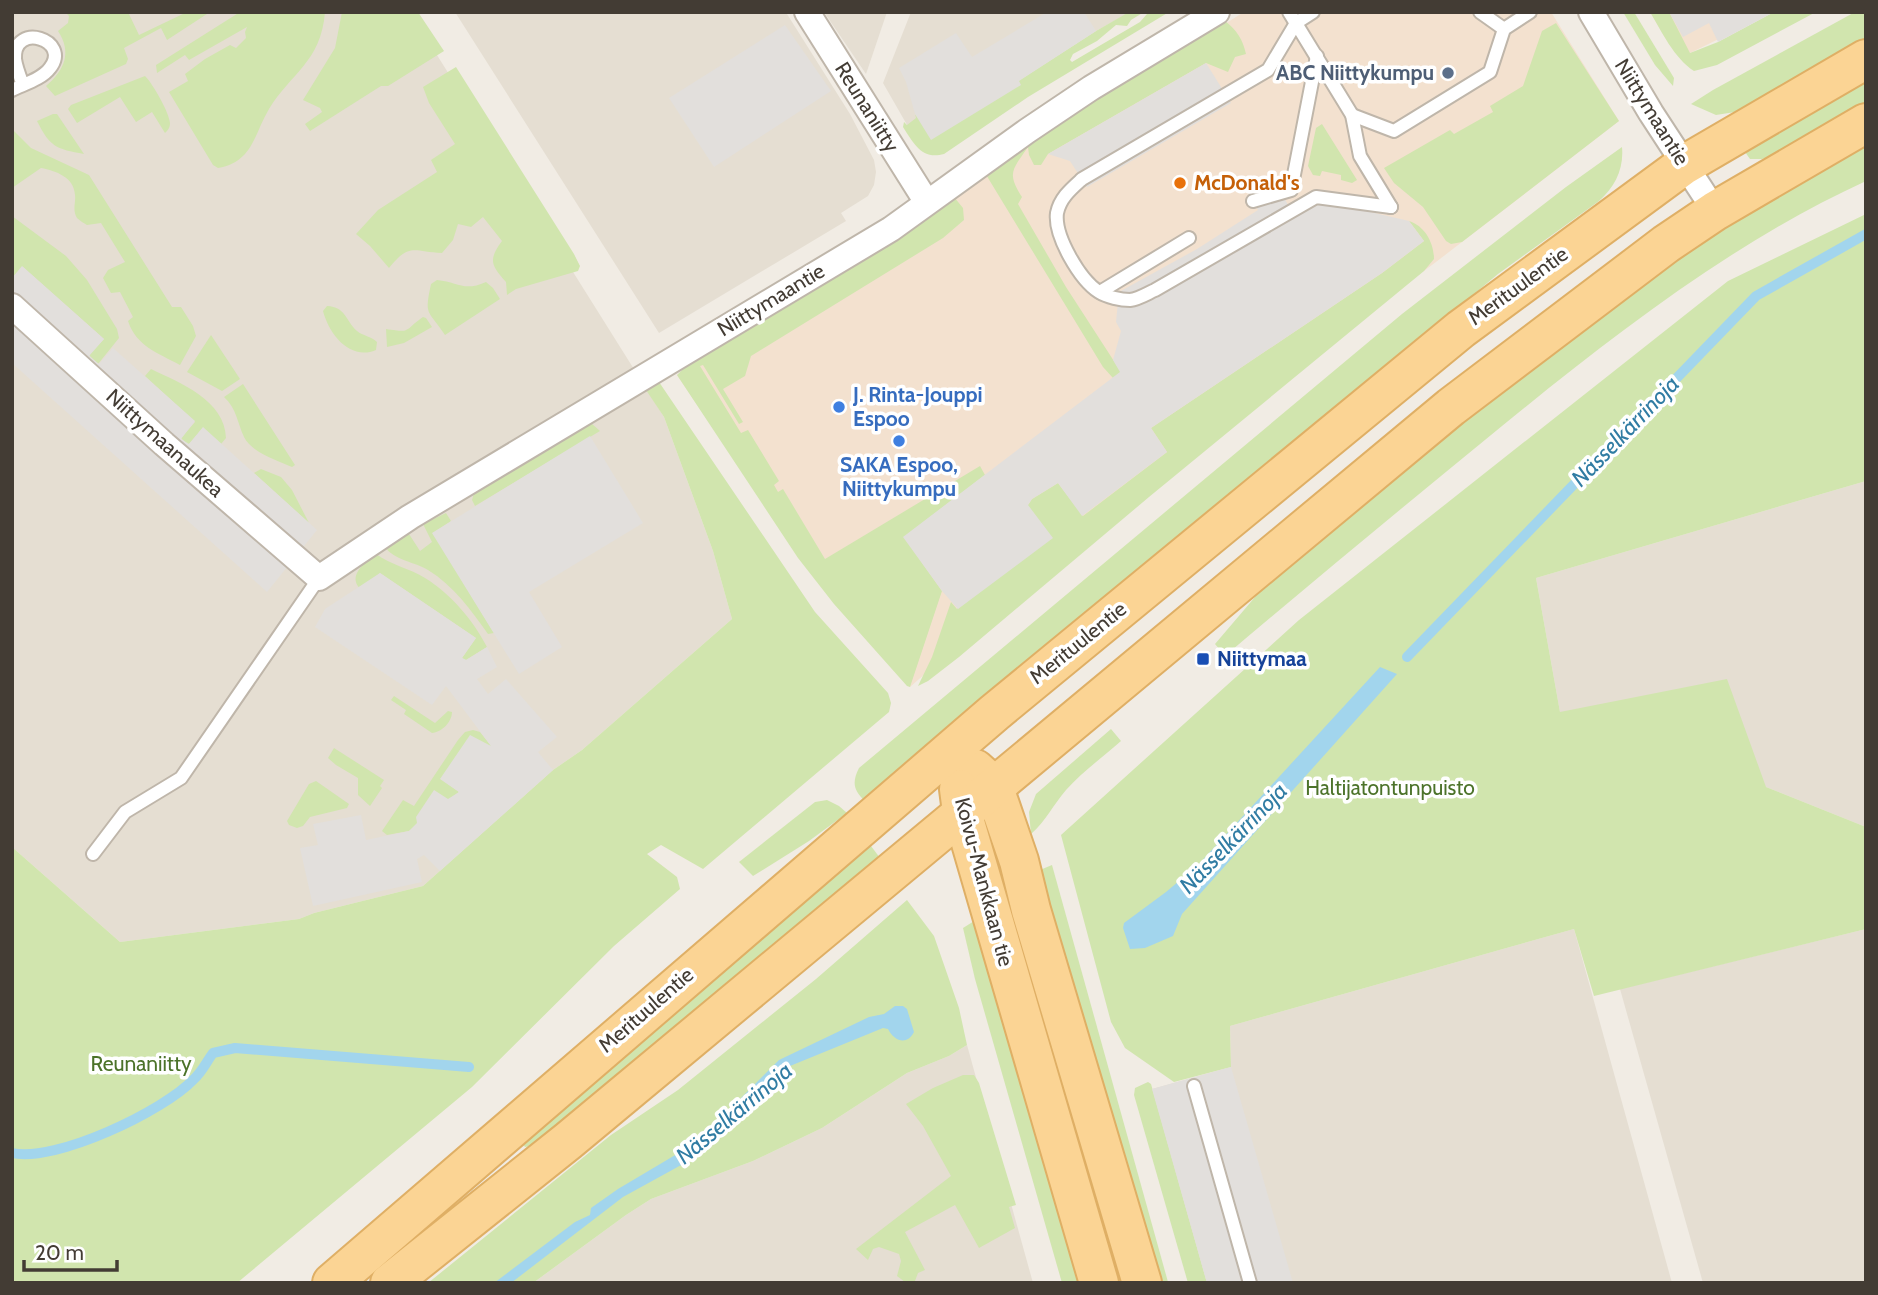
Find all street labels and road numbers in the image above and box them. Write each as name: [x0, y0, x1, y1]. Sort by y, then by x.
street label: Niittymaantie: [1610, 54, 1695, 170]
street label: Reunaniitty: [830, 57, 905, 157]
street label: Merituulentie: [1463, 241, 1573, 330]
street label: Niittymaantie: [713, 258, 829, 341]
street label: Niittymaanaukea: [101, 383, 229, 502]
street label: Merituulentie: [1024, 596, 1131, 689]
street label: Koivu-Mankkaan tie: [950, 795, 1019, 969]
street label: Merituulentie: [593, 962, 698, 1057]

